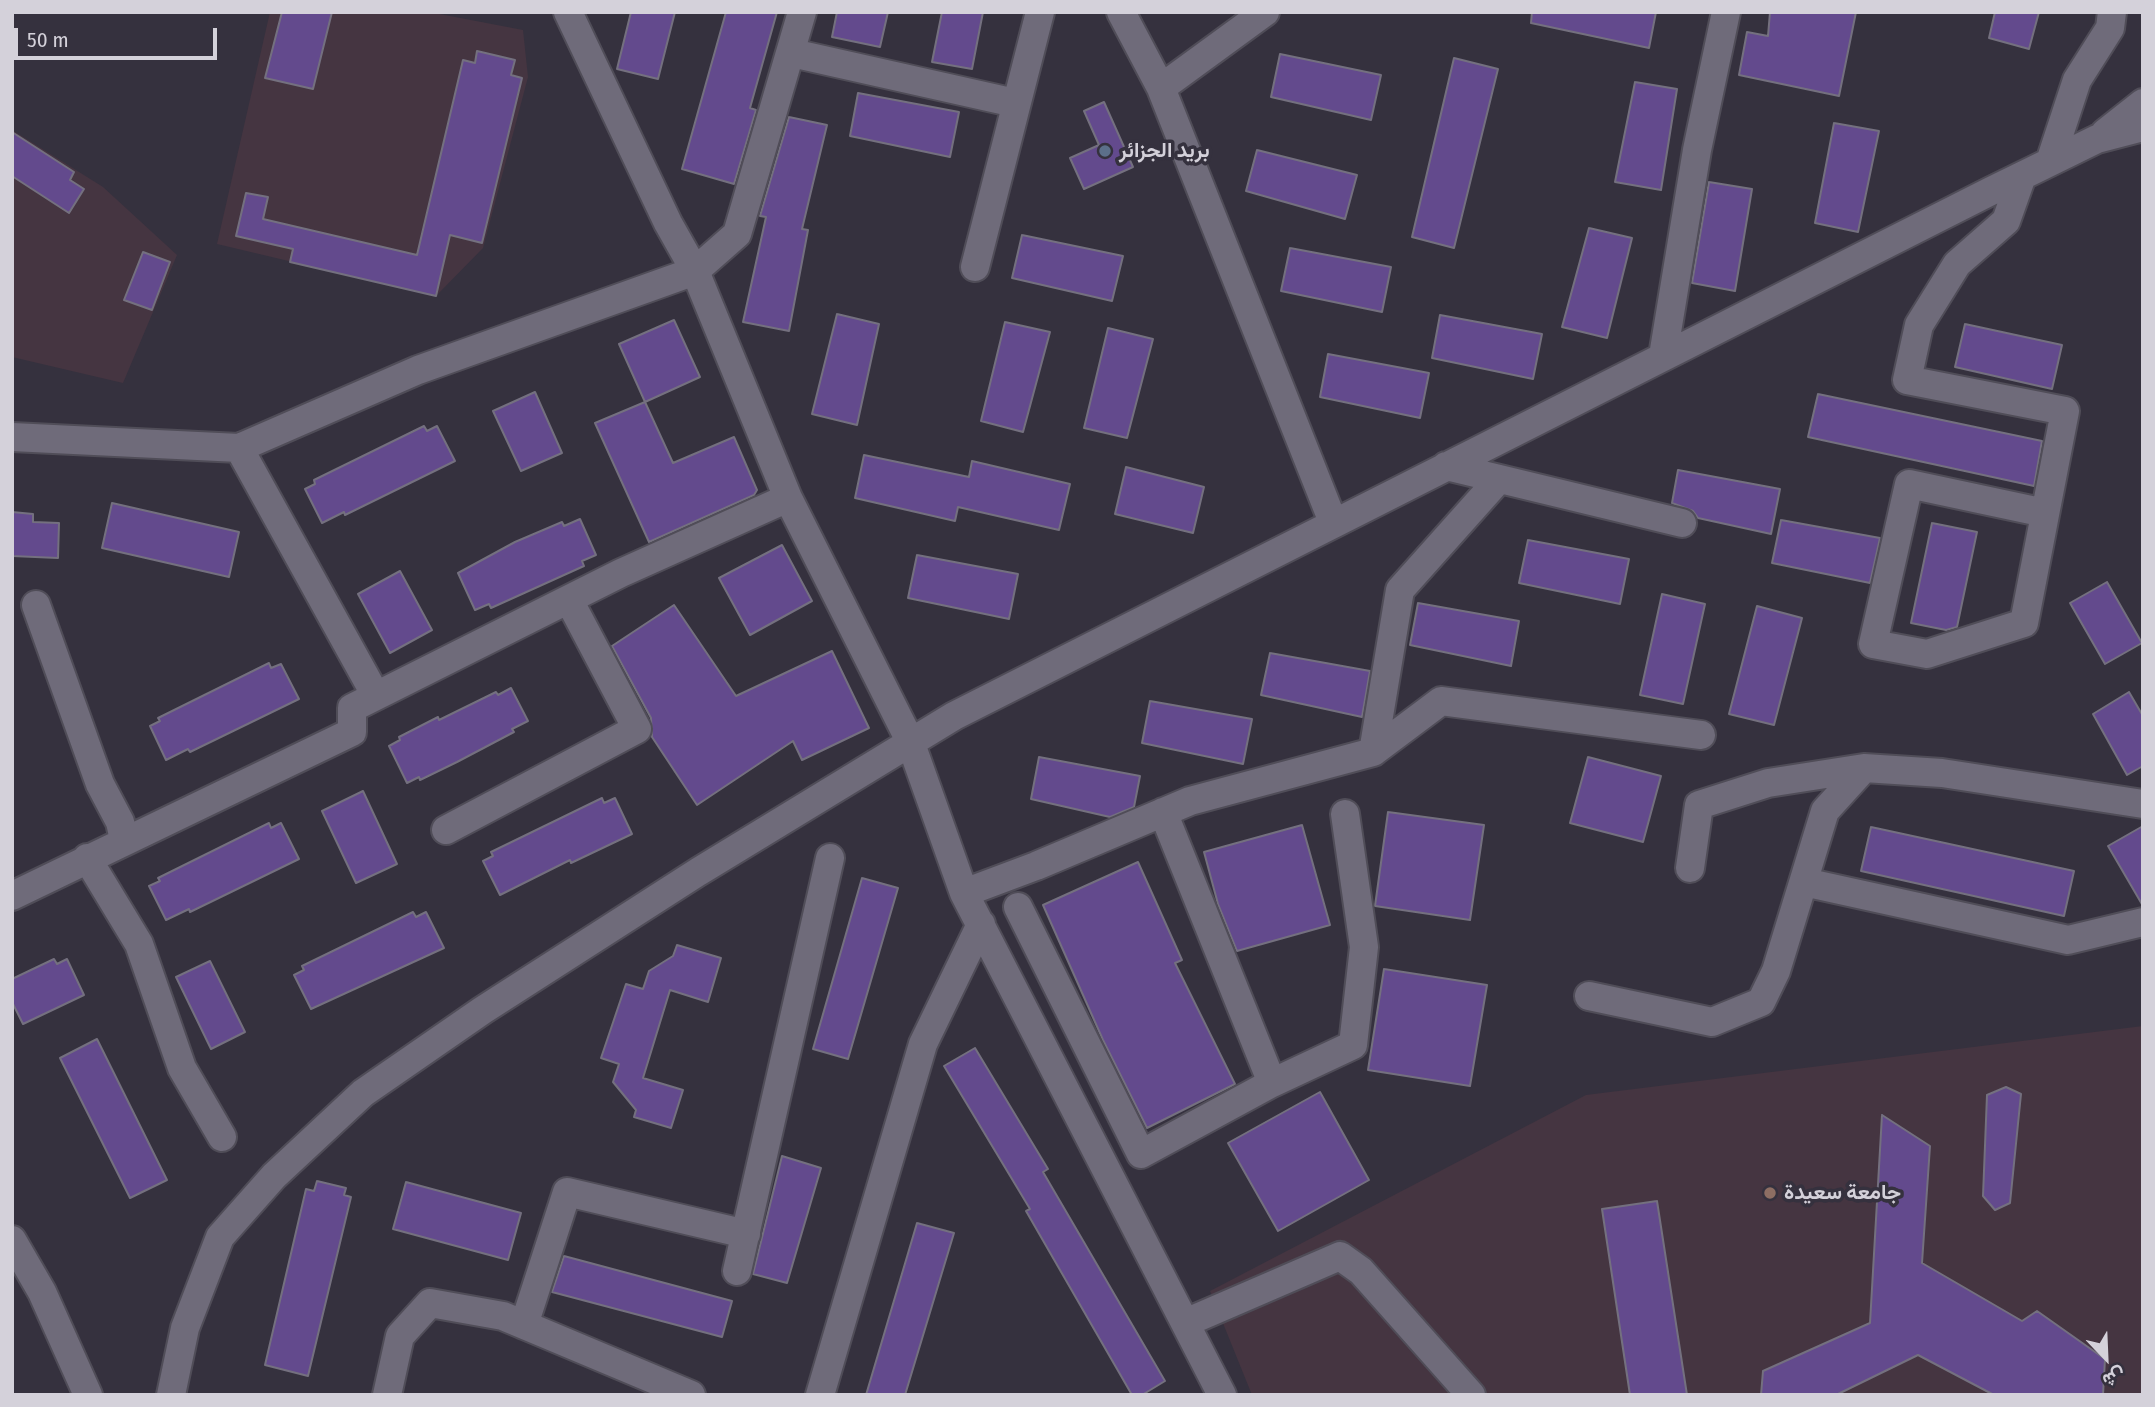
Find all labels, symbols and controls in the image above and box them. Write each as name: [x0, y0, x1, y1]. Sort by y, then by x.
scale bar: [18, 14, 220, 58]
text: 50 m: [27, 27, 69, 53]
place label: بريد الجزائر: [1119, 138, 1210, 164]
marker: بريد الجزائر: [1097, 143, 1113, 159]
place label: جامعة سعيدة: [1784, 1180, 1901, 1206]
marker: جامعة سعيدة: [1762, 1185, 1778, 1201]
north arrow: [2071, 1323, 2141, 1393]
text: ش: [2099, 1363, 2129, 1393]

